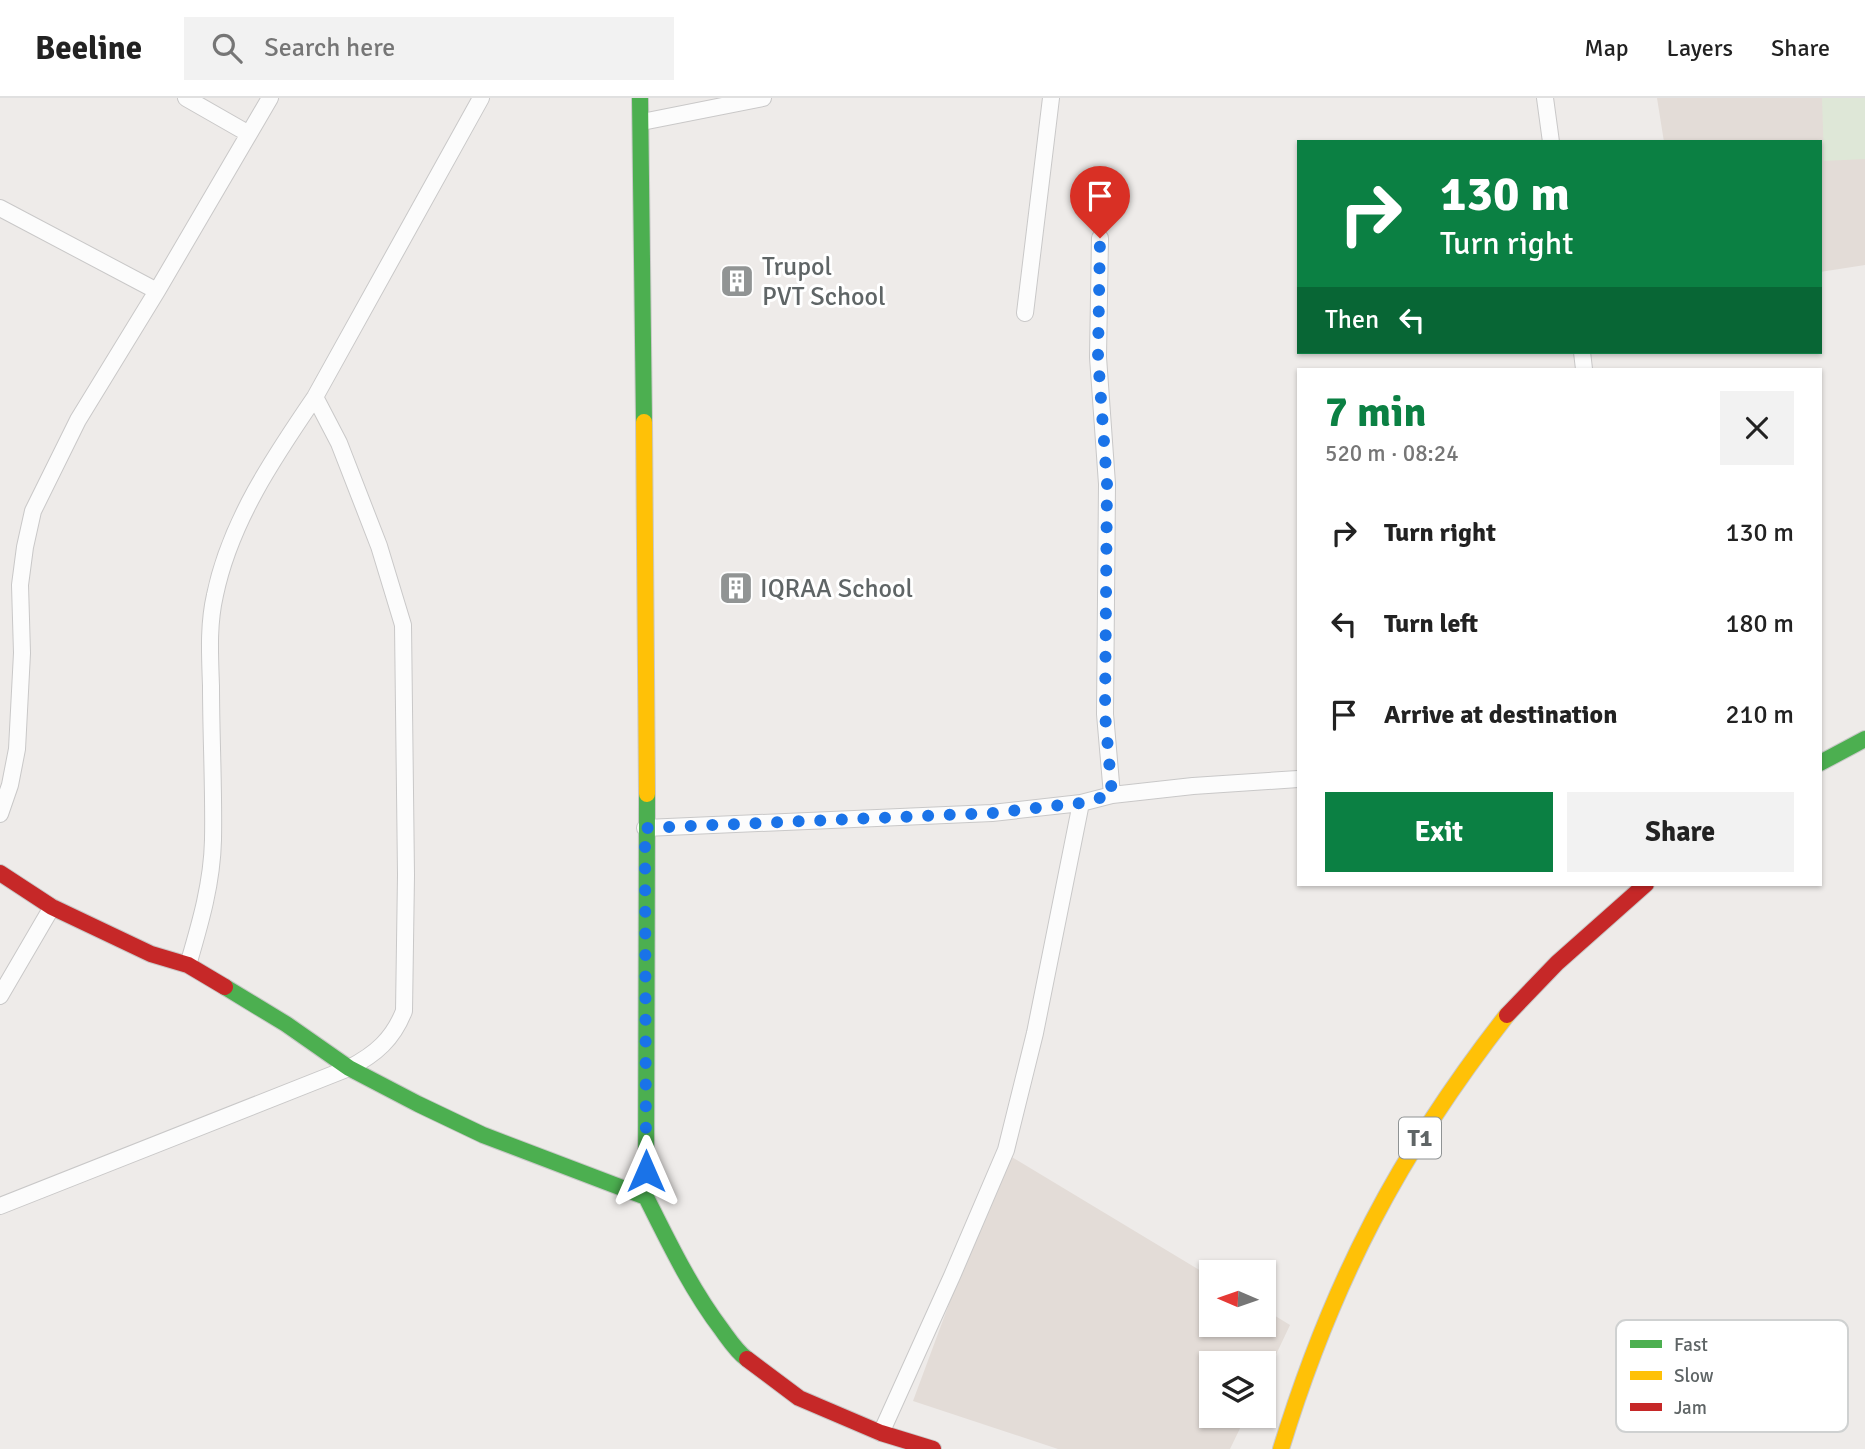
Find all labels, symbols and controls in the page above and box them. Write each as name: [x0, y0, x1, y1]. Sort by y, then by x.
search box: [184, 17, 674, 80]
text: Beeline: [35, 28, 142, 69]
icon: search: [208, 29, 246, 67]
text: Search here: [264, 32, 395, 64]
text: Map: [1584, 33, 1629, 63]
text: Layers: [1667, 33, 1733, 63]
text: Share: [1771, 33, 1830, 63]
text: 130 m: [1440, 164, 1570, 224]
pin: [1070, 166, 1130, 238]
icon: right: [1325, 168, 1416, 259]
icon: arrive: [1081, 177, 1119, 215]
text: Turn right: [1440, 224, 1573, 263]
place label: Trupol PVT School: [762, 251, 886, 313]
building icon: Trupol PVT School: [718, 262, 756, 300]
icon: left: [1393, 301, 1431, 339]
text: Then: [1325, 304, 1379, 336]
text: 7 min: [1325, 387, 1426, 438]
button: close: [1720, 391, 1794, 465]
text: 520 m · 08:24: [1325, 439, 1459, 468]
icon: right: [1325, 514, 1363, 552]
text: Turn right: [1384, 517, 1496, 549]
text: 130 m: [1725, 517, 1794, 549]
building icon: IQRAA School: [717, 569, 755, 607]
place label: IQRAA School: [760, 573, 913, 605]
icon: left: [1325, 605, 1363, 643]
text: Turn left: [1384, 608, 1478, 640]
text: 180 m: [1725, 608, 1794, 640]
icon: arrive: [1325, 696, 1363, 734]
text: Arrive at destination: [1384, 699, 1617, 731]
text: 210 m: [1725, 699, 1794, 731]
button: Exit: [1325, 792, 1553, 872]
button: Share: [1567, 792, 1794, 872]
road number: T1: [1399, 1118, 1441, 1158]
position arrow: [609, 1134, 683, 1208]
north arrow: [1199, 1260, 1276, 1337]
map controls: [1199, 1260, 1276, 1428]
legend: [1616, 1320, 1848, 1432]
text: Fast: [1674, 1333, 1708, 1357]
button: layers: [1199, 1351, 1276, 1428]
text: Slow: [1674, 1364, 1714, 1388]
text: Jam: [1674, 1396, 1707, 1420]

